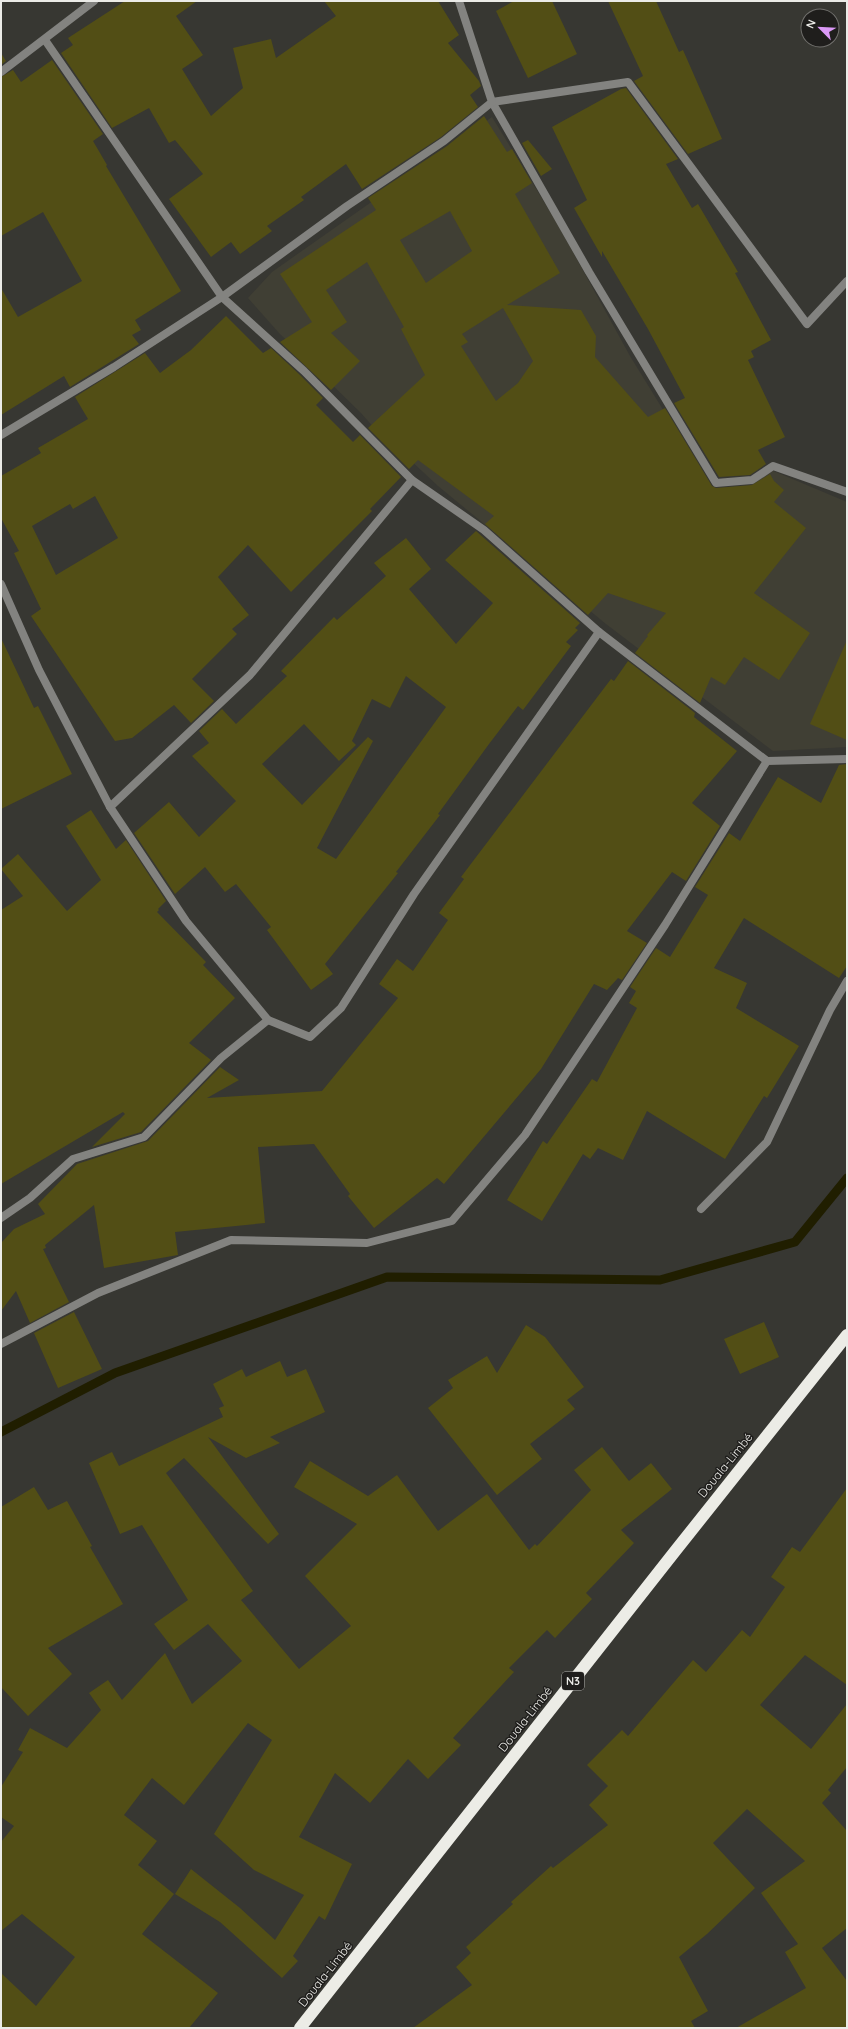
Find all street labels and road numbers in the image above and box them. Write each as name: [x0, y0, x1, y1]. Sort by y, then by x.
street label: Douala-Limbé: [694, 1430, 756, 1500]
road number: N3: [562, 1672, 584, 1690]
street label: Douala-Limbé: [495, 1683, 555, 1755]
street label: Douala-Limbé: [295, 1938, 355, 2010]

